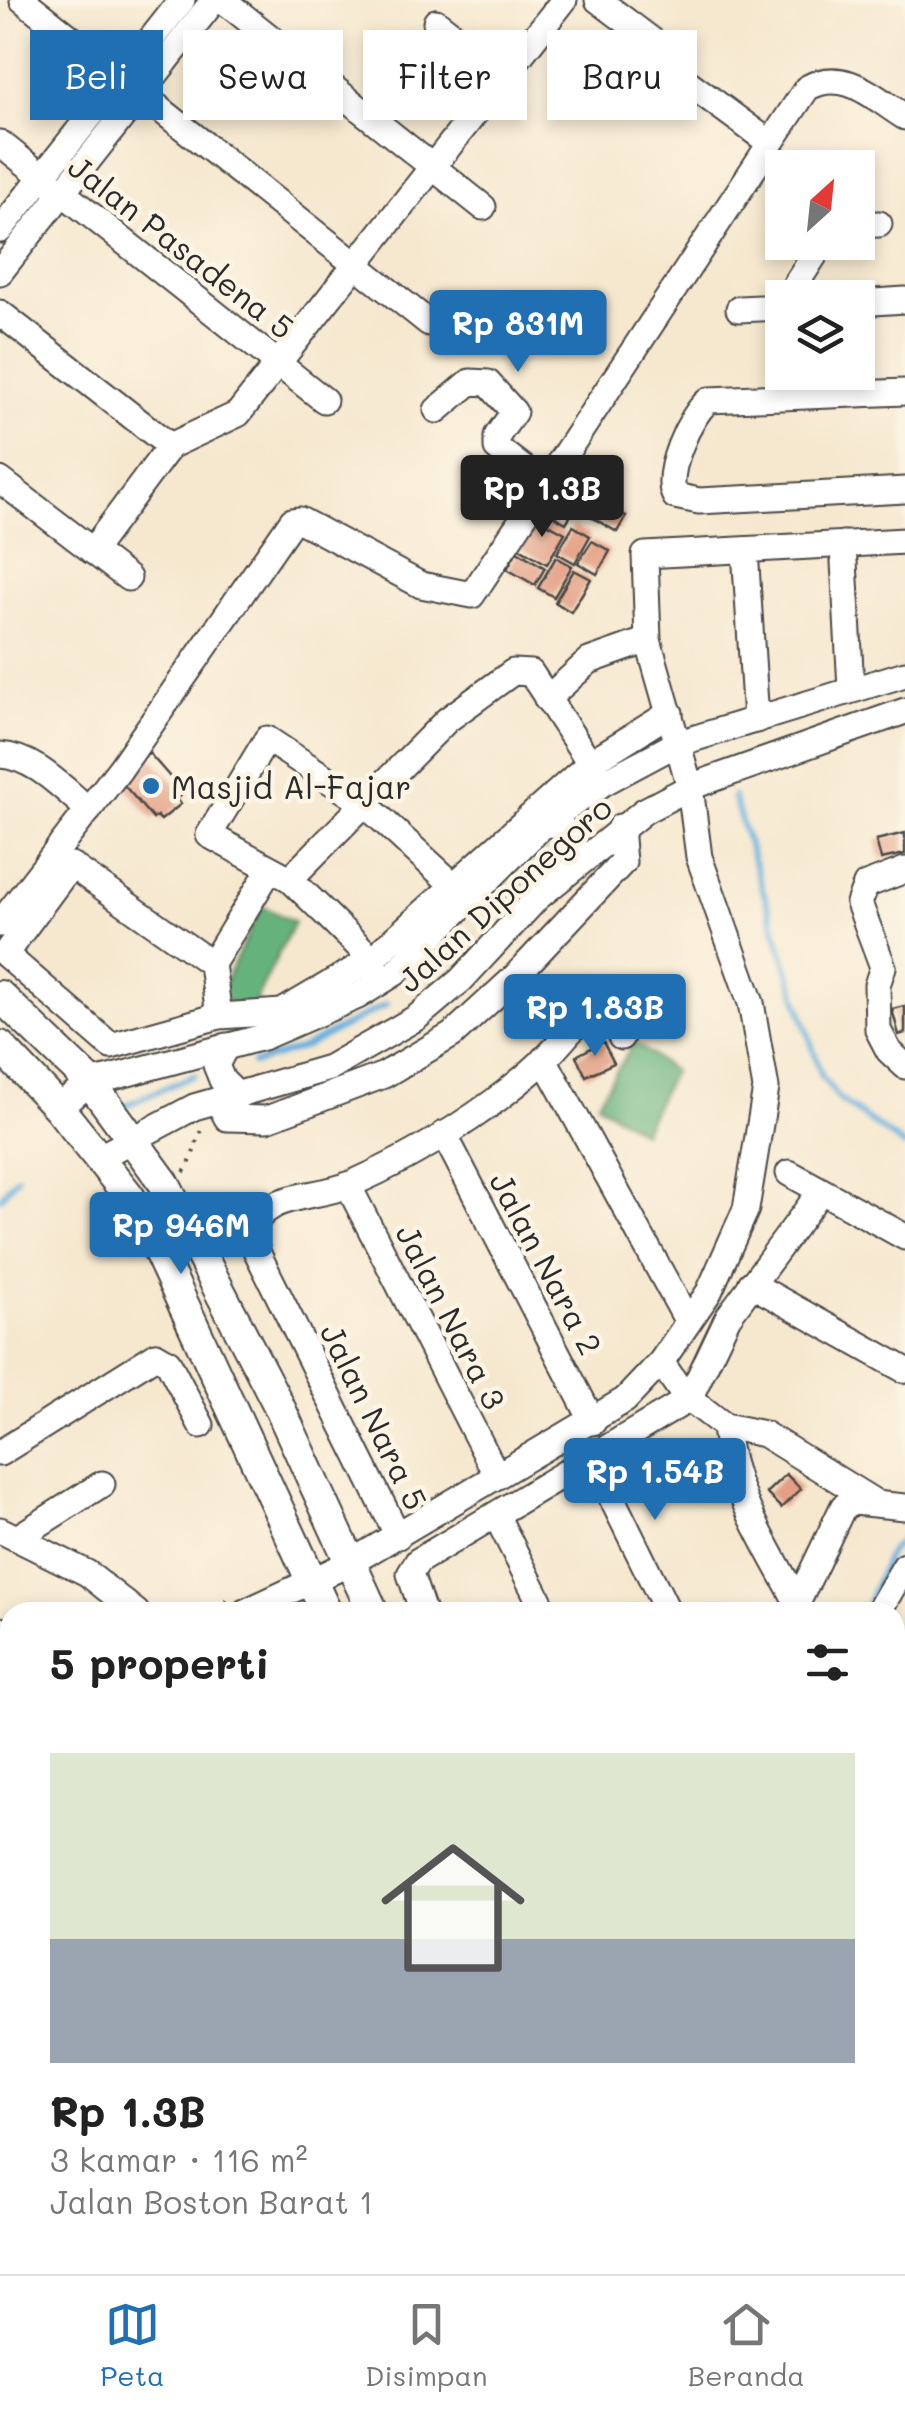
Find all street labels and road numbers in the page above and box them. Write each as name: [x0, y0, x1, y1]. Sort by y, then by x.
street label: Jalan Pasadena 5: [61, 145, 303, 347]
street label: Jalan Diponegoro: [388, 786, 620, 1000]
street label: Jalan Nara 2: [481, 1164, 613, 1362]
street label: Jalan Nara 3: [387, 1216, 517, 1416]
street label: Jalan Nara 5: [312, 1316, 438, 1516]

